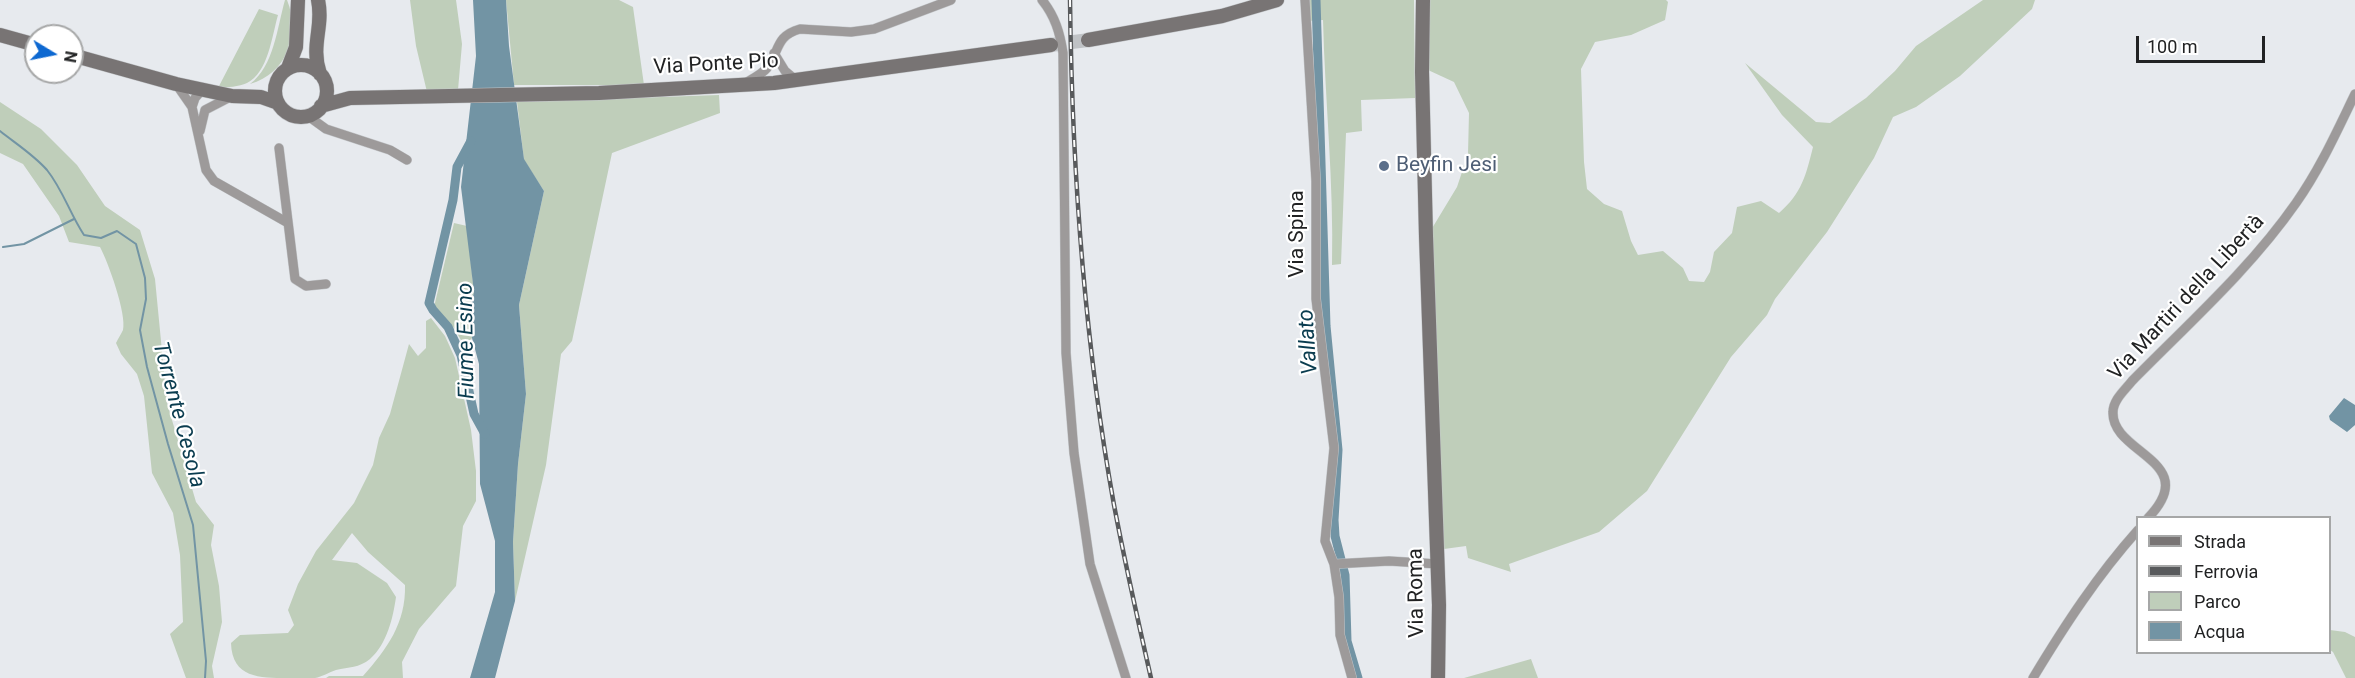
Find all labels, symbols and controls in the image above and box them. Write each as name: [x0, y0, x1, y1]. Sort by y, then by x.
north arrow: [24, 24, 84, 84]
scale bar: [2139, 24, 2268, 62]
text: 100 m: [2147, 36, 2198, 57]
street label: Via Ponte Pio: [653, 49, 779, 81]
text: N: [60, 50, 81, 64]
place label: Beyfin Jesi: [1396, 153, 1497, 179]
marker: Beyfin Jesi: [1377, 159, 1391, 173]
street label: Via Spina: [1285, 190, 1311, 278]
street label: Via Martiri della Libertà: [2104, 210, 2270, 386]
water label: Fiume Esino: [453, 283, 481, 399]
water label: Vallato: [1294, 308, 1324, 376]
water label: Torrente Cesola: [146, 339, 210, 491]
legend: [2136, 516, 2331, 654]
text: Strada: [2194, 531, 2246, 552]
street label: Via Roma: [1404, 548, 1430, 638]
text: Ferrovia: [2194, 561, 2258, 582]
text: Parco: [2194, 591, 2241, 612]
text: Acqua: [2194, 621, 2245, 642]

